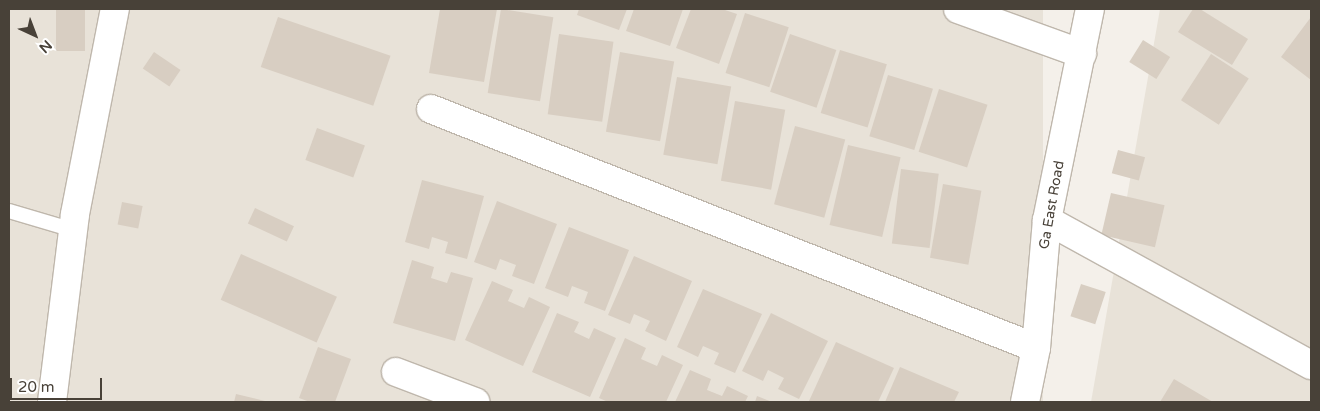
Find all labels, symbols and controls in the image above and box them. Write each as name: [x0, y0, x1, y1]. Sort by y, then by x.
north arrow: [10, 10, 60, 60]
text: N: [36, 36, 55, 56]
street label: Ga East Road: [1036, 159, 1068, 251]
scale bar: [12, 368, 105, 400]
text: 20 m: [18, 378, 55, 396]

